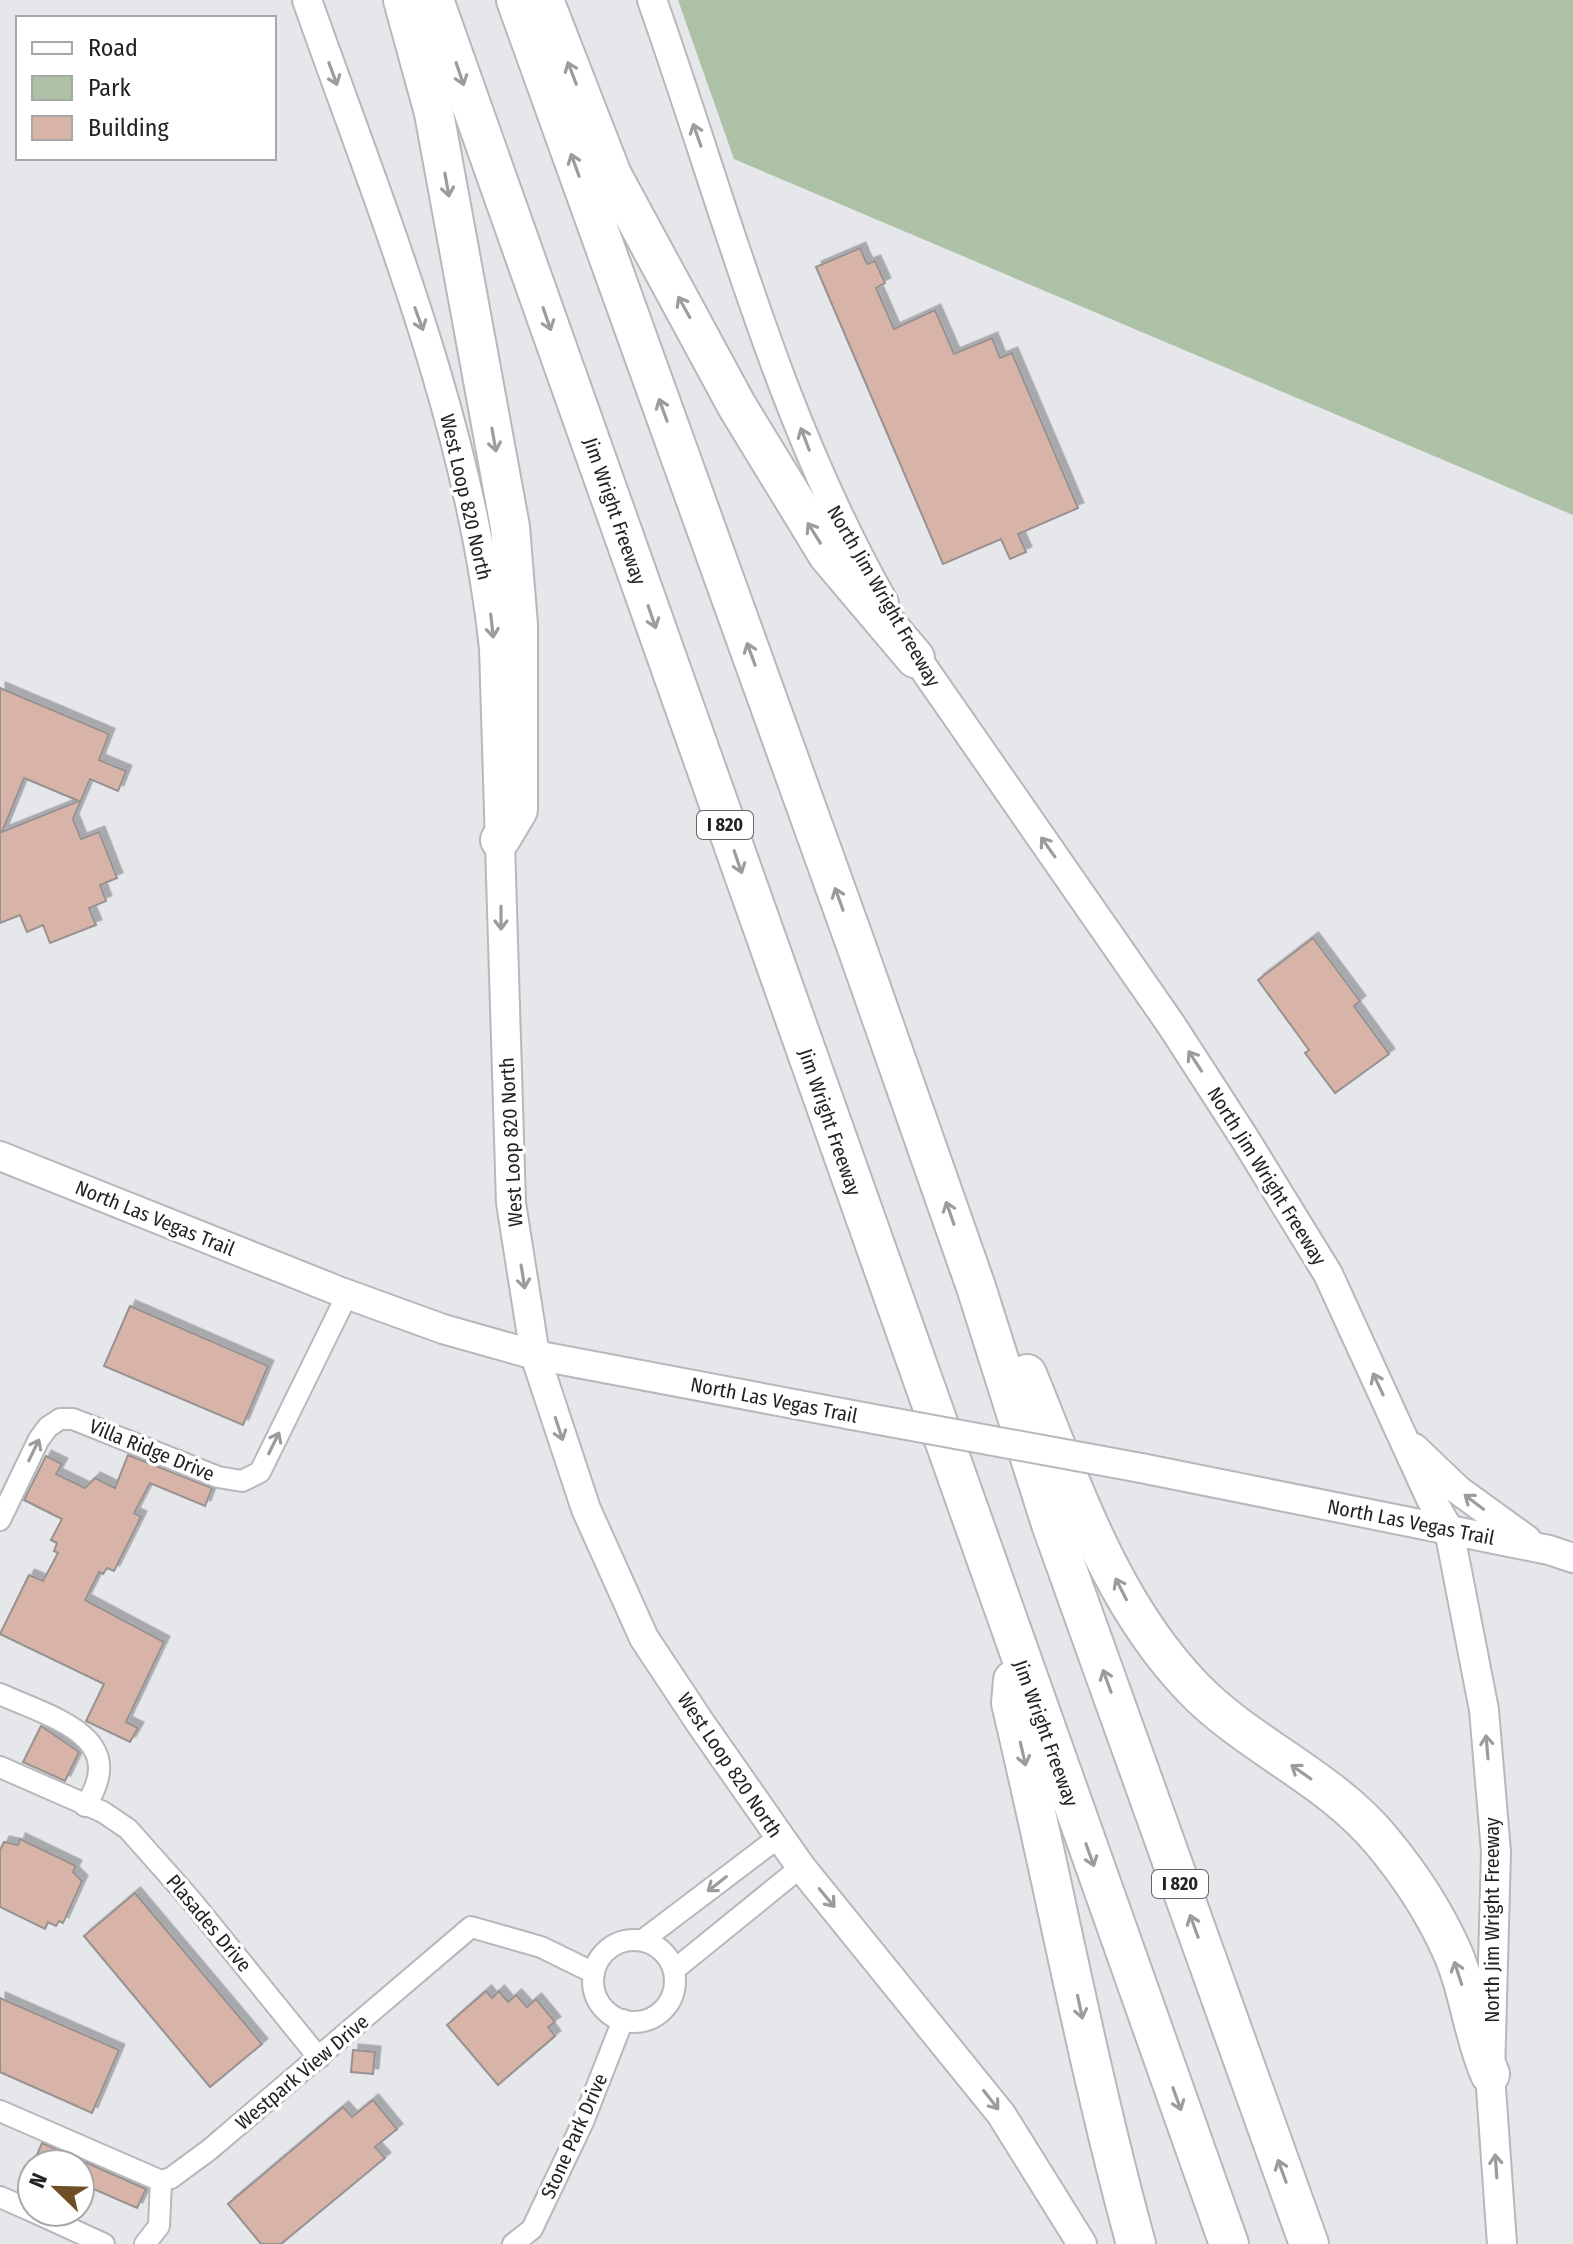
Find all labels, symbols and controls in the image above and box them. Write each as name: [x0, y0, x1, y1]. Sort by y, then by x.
legend: [16, 16, 276, 160]
text: Road: [88, 34, 138, 62]
one-way arrow: [326, 61, 341, 86]
one-way arrow: [454, 61, 468, 85]
one-way arrow: [564, 61, 578, 86]
text: Park: [88, 74, 131, 102]
text: Building: [88, 114, 170, 142]
one-way arrow: [689, 123, 704, 148]
one-way arrow: [567, 153, 582, 178]
one-way arrow: [441, 171, 456, 197]
one-way arrow: [676, 296, 691, 320]
one-way arrow: [413, 306, 428, 331]
one-way arrow: [540, 306, 555, 331]
one-way arrow: [655, 398, 669, 423]
street label: West Loop 820 North: [435, 412, 497, 582]
one-way arrow: [488, 427, 503, 453]
one-way arrow: [797, 427, 811, 452]
street label: Jim Wright Freeway: [579, 434, 651, 588]
street label: North Jim Wright Freeway: [822, 501, 946, 691]
one-way arrow: [805, 522, 822, 544]
one-way arrow: [645, 604, 660, 629]
one-way arrow: [484, 612, 499, 638]
one-way arrow: [743, 643, 757, 667]
road number: I 820: [697, 811, 753, 839]
one-way arrow: [1040, 837, 1057, 858]
one-way arrow: [732, 849, 747, 874]
one-way arrow: [831, 887, 845, 912]
one-way arrow: [493, 904, 509, 931]
street label: Jim Wright Freeway: [794, 1045, 866, 1199]
one-way arrow: [1187, 1051, 1203, 1073]
street label: West Loop 820 North: [495, 1057, 527, 1227]
street label: North Jim Wright Freeway: [1202, 1082, 1332, 1270]
street label: North Las Vegas Trail: [72, 1175, 238, 1261]
one-way arrow: [941, 1201, 956, 1226]
one-way arrow: [516, 1264, 531, 1289]
street label: North Las Vegas Trail: [688, 1372, 860, 1428]
one-way arrow: [1370, 1373, 1385, 1397]
street label: Villa Ridge Drive: [86, 1414, 218, 1486]
one-way arrow: [553, 1417, 568, 1442]
one-way arrow: [267, 1431, 282, 1455]
one-way arrow: [27, 1438, 42, 1462]
street label: North Las Vegas Trail: [1325, 1494, 1497, 1550]
one-way arrow: [1464, 1494, 1486, 1510]
one-way arrow: [1113, 1578, 1129, 1601]
street label: Jim Wright Freeway: [1008, 1656, 1084, 1810]
one-way arrow: [1099, 1669, 1114, 1694]
street label: West Loop 820 North: [673, 1688, 787, 1842]
one-way arrow: [1479, 1734, 1494, 1761]
one-way arrow: [1016, 1740, 1031, 1766]
one-way arrow: [1291, 1764, 1313, 1780]
street label: North Jim Wright Freeway: [1480, 1817, 1504, 2023]
one-way arrow: [1083, 1842, 1098, 1867]
street label: Plasades Drive: [161, 1870, 257, 1976]
road number: I 820: [1152, 1870, 1208, 1898]
one-way arrow: [707, 1876, 728, 1893]
one-way arrow: [818, 1888, 836, 1908]
one-way arrow: [1186, 1914, 1201, 1939]
one-way arrow: [1450, 1961, 1465, 1986]
one-way arrow: [1073, 1994, 1088, 2020]
street label: Westpark View Drive: [231, 2009, 373, 2135]
street label: Stone Park Drive: [536, 2070, 612, 2202]
one-way arrow: [1171, 2087, 1186, 2112]
one-way arrow: [982, 2089, 999, 2110]
north arrow: [16, 2148, 96, 2228]
one-way arrow: [1488, 2153, 1503, 2180]
one-way arrow: [1274, 2159, 1288, 2184]
text: N: [23, 2169, 53, 2192]

